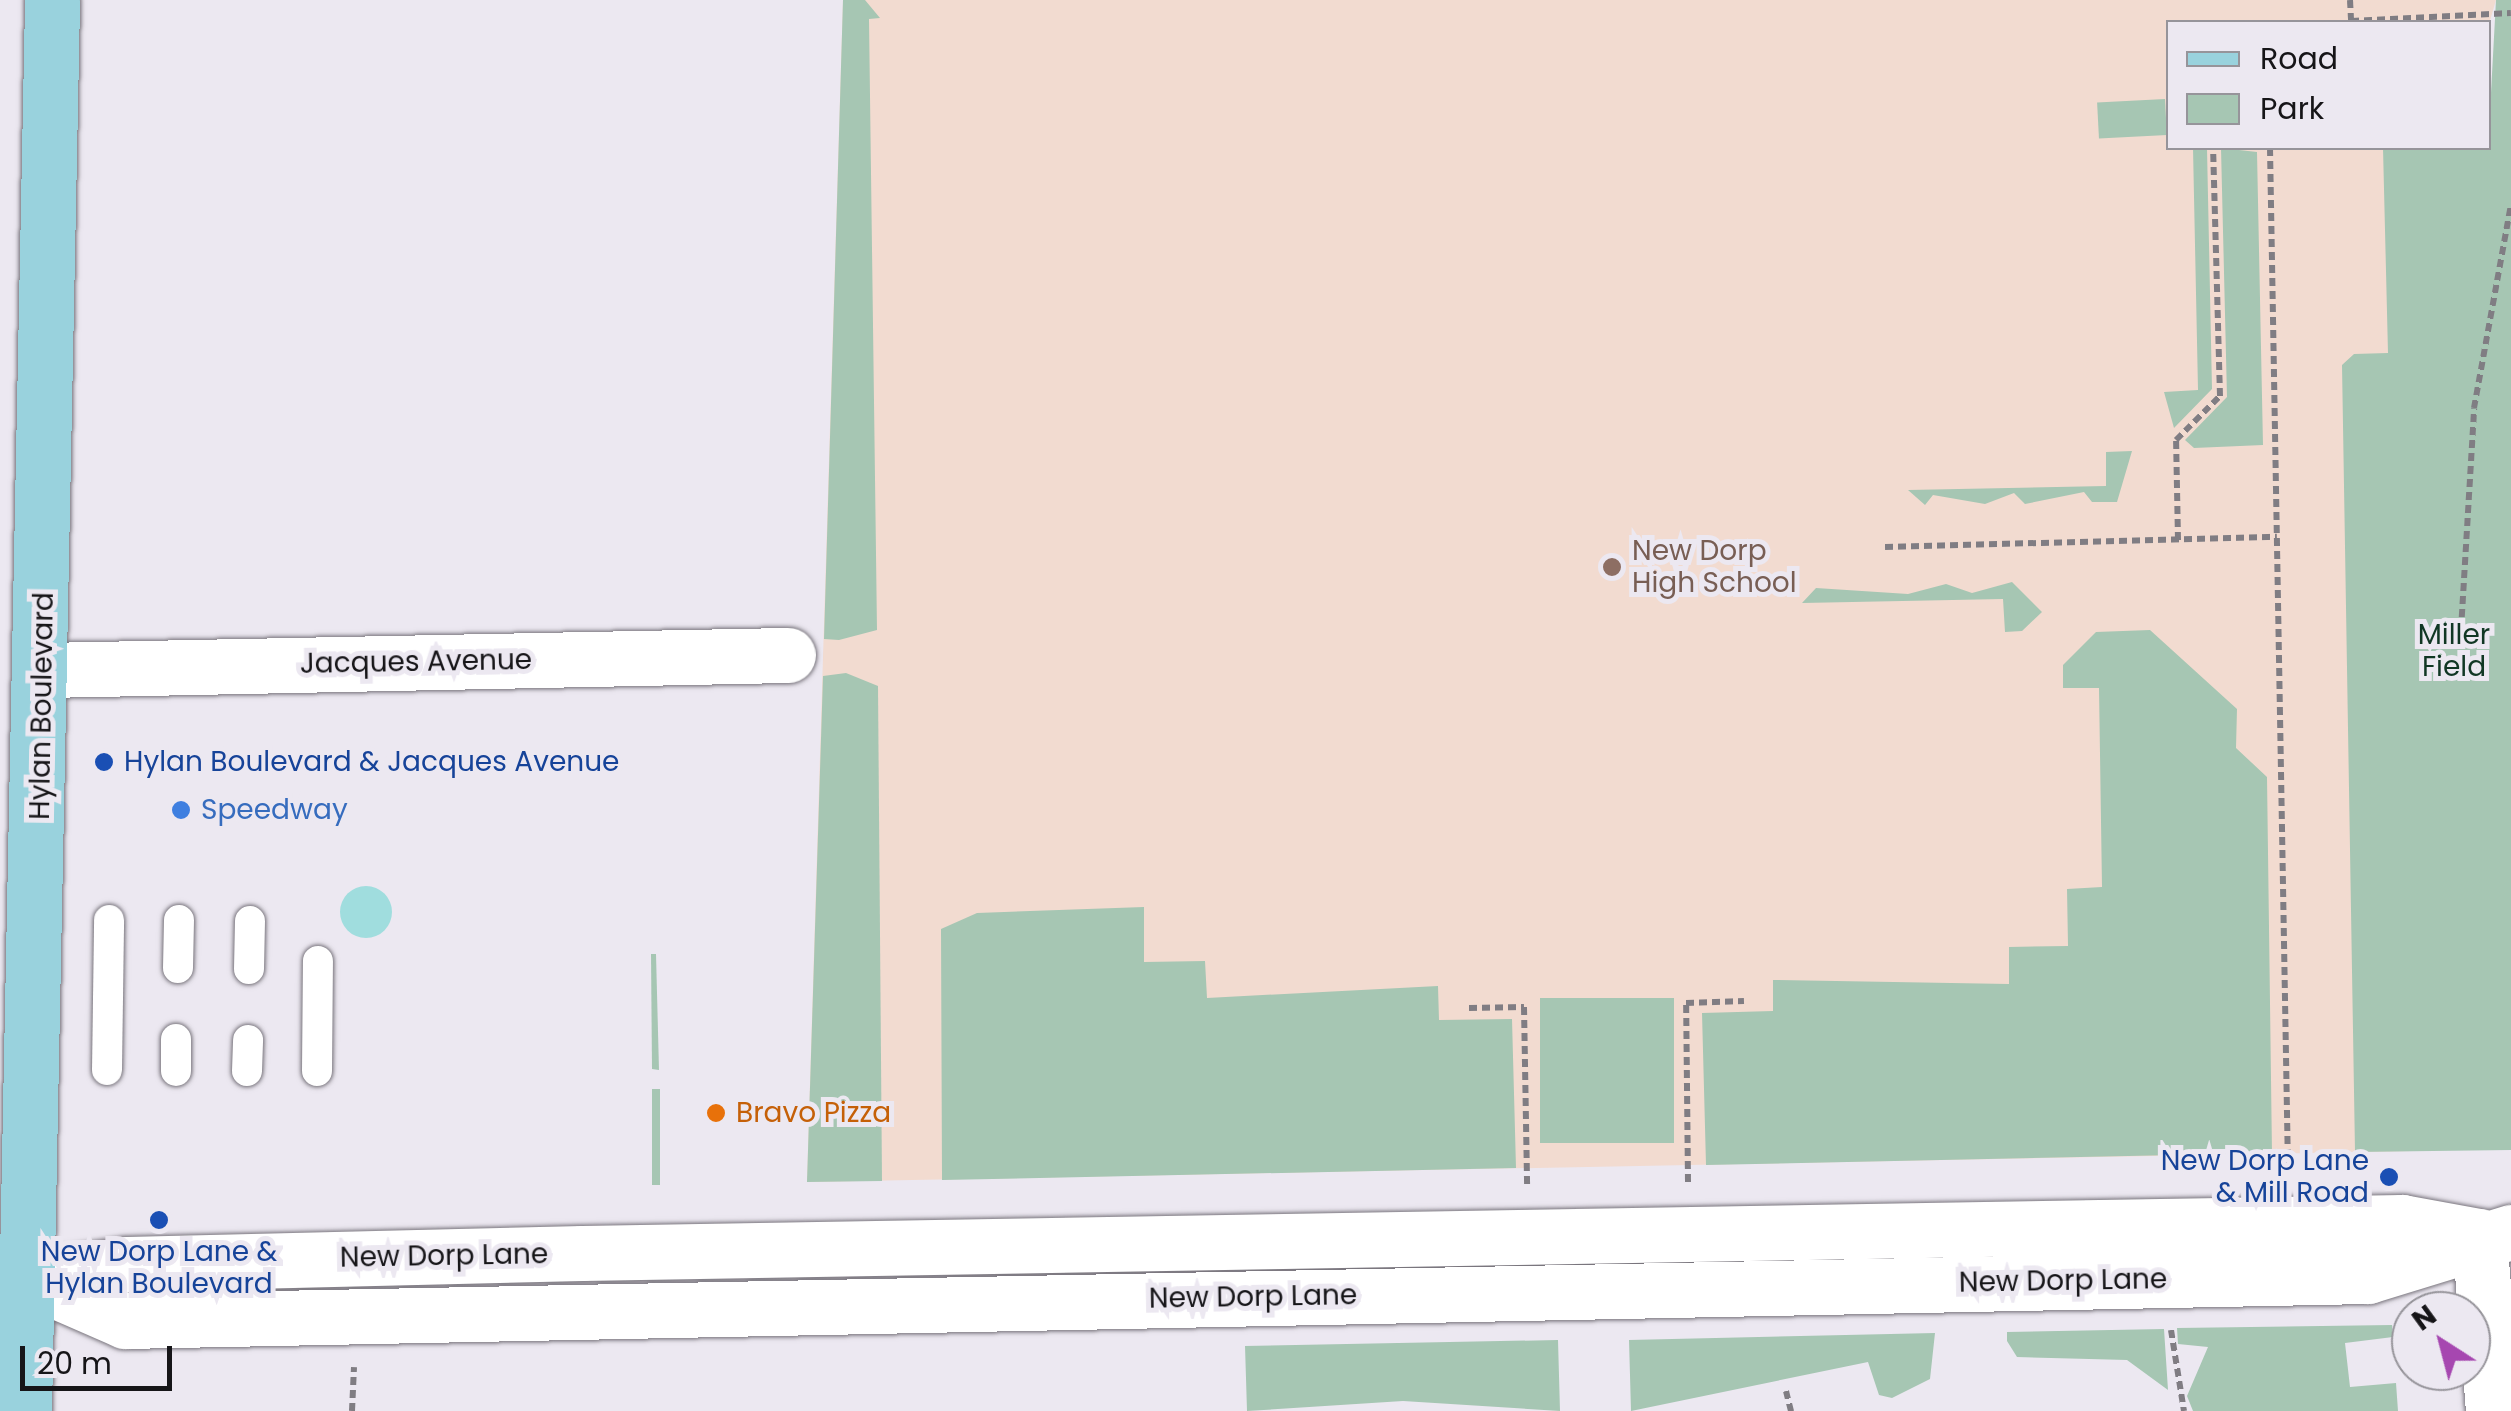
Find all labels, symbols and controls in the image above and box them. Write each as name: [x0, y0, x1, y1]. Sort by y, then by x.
legend: [2166, 20, 2491, 150]
text: Road: [2260, 37, 2338, 80]
text: Park: [2260, 87, 2324, 130]
place label: New Dorp High School: [1632, 534, 1797, 600]
marker: New Dorp High School: [1601, 556, 1623, 578]
street label: Hylan Boulevard: [23, 592, 61, 820]
park label: Miller Field: [2418, 618, 2490, 684]
street label: Jacques Avenue: [300, 643, 532, 681]
place label: Hylan Boulevard & Jacques Avenue: [124, 745, 619, 779]
marker: Hylan Boulevard & Jacques Avenue: [93, 751, 115, 773]
place label: Speedway: [201, 793, 348, 827]
marker: Speedway: [170, 799, 192, 821]
place label: Bravo Pizza: [736, 1096, 891, 1130]
marker: Bravo Pizza: [705, 1102, 727, 1124]
place label: New Dorp Lane & Mill Road: [2161, 1144, 2369, 1210]
marker: New Dorp Lane & Mill Road: [2378, 1166, 2400, 1188]
marker: New Dorp Lane & Hylan Boulevard: [148, 1209, 170, 1231]
place label: New Dorp Lane & Hylan Boulevard: [41, 1235, 277, 1301]
street label: New Dorp Lane: [340, 1237, 548, 1275]
street label: New Dorp Lane: [1959, 1262, 2167, 1300]
street label: New Dorp Lane: [1149, 1278, 1357, 1316]
north arrow: [2391, 1291, 2491, 1391]
text: N: [2404, 1296, 2444, 1340]
scale bar: [25, 1326, 178, 1388]
text: 20 m: [37, 1342, 112, 1385]

